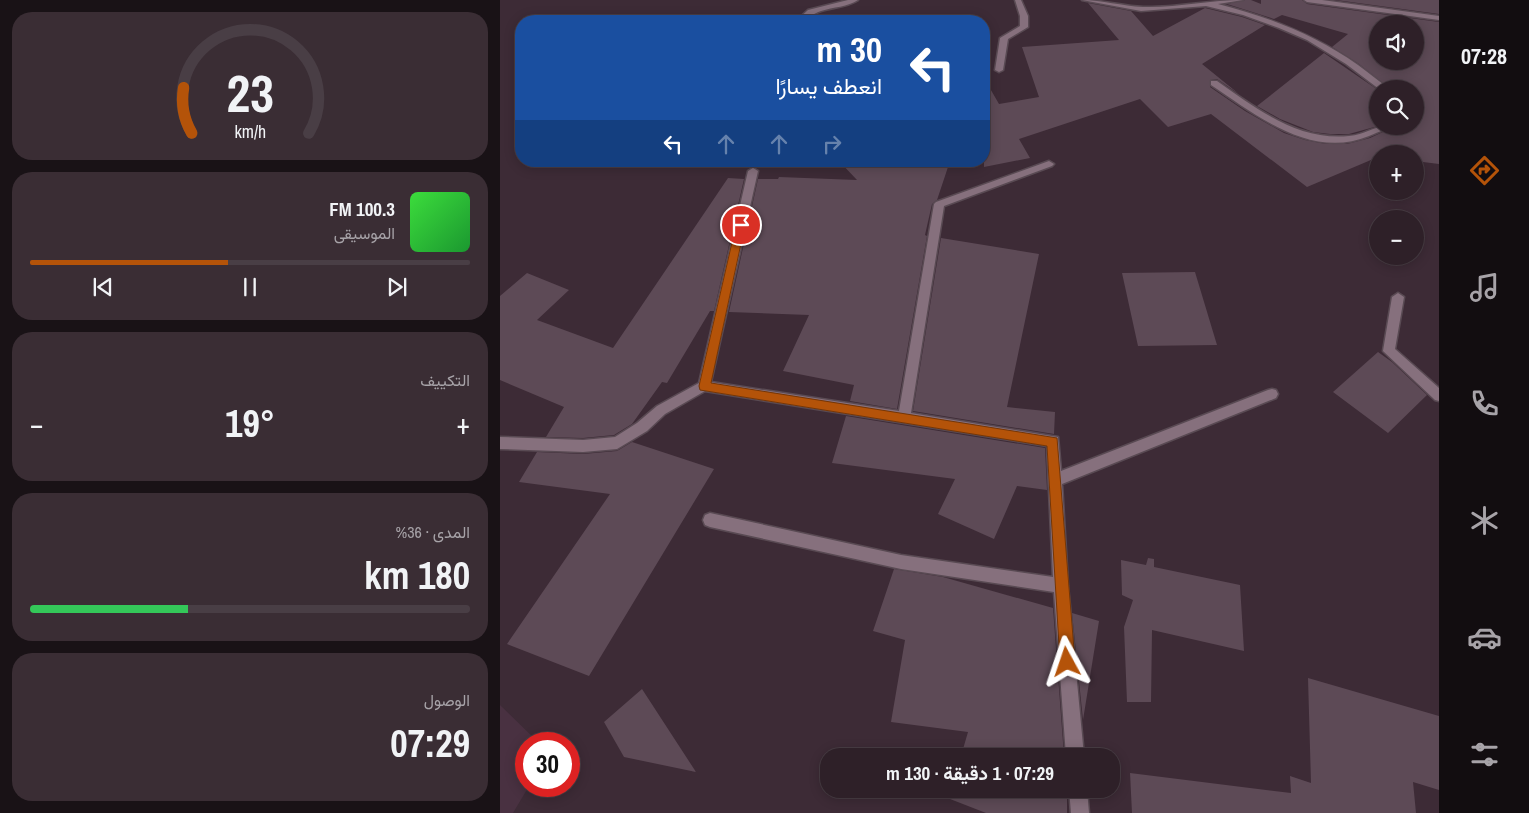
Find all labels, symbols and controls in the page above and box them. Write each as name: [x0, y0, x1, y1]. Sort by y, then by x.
map controls: [1369, 15, 1424, 265]
button: sound: [1369, 15, 1424, 70]
text: 30 m: [817, 26, 882, 73]
icon: left: [900, 35, 965, 100]
text: 07:28: [1461, 41, 1507, 71]
text: 23: [226, 58, 274, 128]
text: انعطف يسارًا: [775, 71, 882, 101]
button: search: [1369, 80, 1424, 135]
text: km/h: [234, 120, 266, 144]
icon: left: [659, 130, 687, 158]
icon: ahead: [712, 130, 740, 158]
icon: ahead: [765, 130, 793, 158]
icon: right: [818, 130, 846, 158]
button: +: [1369, 145, 1424, 200]
icon: directions: [1467, 153, 1502, 188]
text: 100.3 FM: [329, 196, 395, 222]
pin: [720, 204, 762, 246]
button: −: [1369, 210, 1424, 265]
icon: arrive: [727, 211, 755, 239]
text: الموسيقى: [334, 222, 395, 244]
icon: music: [1467, 270, 1502, 305]
icon: previous: [89, 273, 117, 301]
icon: pause: [236, 273, 264, 301]
icon: next: [383, 273, 411, 301]
text: التكييف: [420, 369, 470, 391]
icon: phone: [1467, 386, 1502, 421]
text: 19°: [225, 398, 275, 449]
text: −: [30, 405, 43, 443]
text: +: [457, 405, 470, 443]
icon: climate: [1467, 503, 1502, 538]
text: المدى · 36%: [396, 521, 470, 543]
text: 180 km: [364, 550, 470, 601]
icon: car: [1467, 620, 1502, 655]
position arrow: [1040, 635, 1092, 687]
text: الوصول: [424, 689, 470, 711]
text: 07:29: [390, 718, 470, 769]
speed limit sign: 30: [515, 732, 580, 797]
icon: filters: [1467, 737, 1502, 772]
text: 07:29 · 1 دقيقة · 130 m: [886, 760, 1054, 786]

